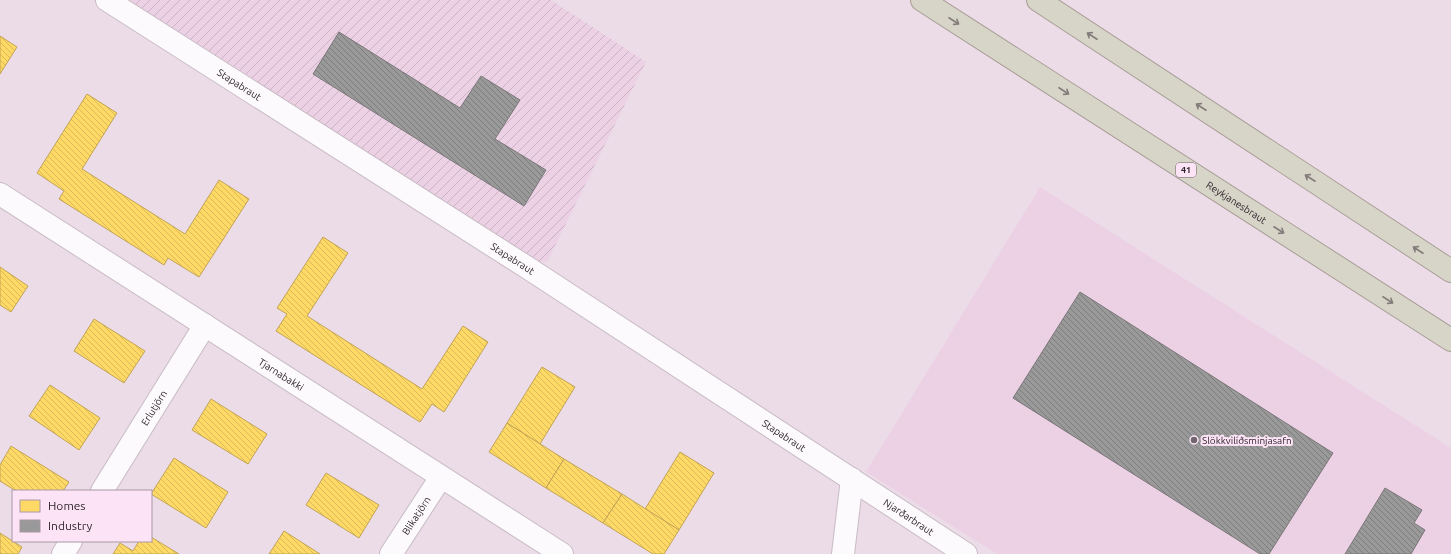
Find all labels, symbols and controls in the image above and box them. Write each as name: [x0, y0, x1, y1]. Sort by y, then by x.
one-way arrow: [948, 17, 959, 25]
one-way arrow: [1087, 31, 1098, 40]
street label: Stapabraut: [216, 66, 263, 102]
one-way arrow: [1058, 88, 1070, 96]
one-way arrow: [1196, 103, 1207, 111]
road number: 41: [1176, 163, 1196, 177]
one-way arrow: [1304, 174, 1316, 182]
street label: Reykjanesbraut: [1205, 179, 1269, 226]
one-way arrow: [1273, 226, 1284, 234]
street label: Stapabraut: [489, 240, 537, 276]
one-way arrow: [1413, 246, 1424, 254]
one-way arrow: [1382, 296, 1393, 304]
street label: Tjarnabakki: [257, 356, 306, 393]
street label: Erlutjörn: [139, 388, 169, 427]
street label: Stapabraut: [760, 417, 808, 454]
marker: Slökkviliðsminjasafn: [1189, 435, 1199, 445]
place label: Slökkviliðsminjasafn: [1202, 435, 1292, 446]
legend: [12, 490, 152, 542]
street label: Blikatjörn: [400, 494, 432, 537]
street label: Njarðarbraut: [882, 496, 936, 537]
text: Homes: [48, 499, 86, 512]
text: Industry: [48, 519, 93, 532]

